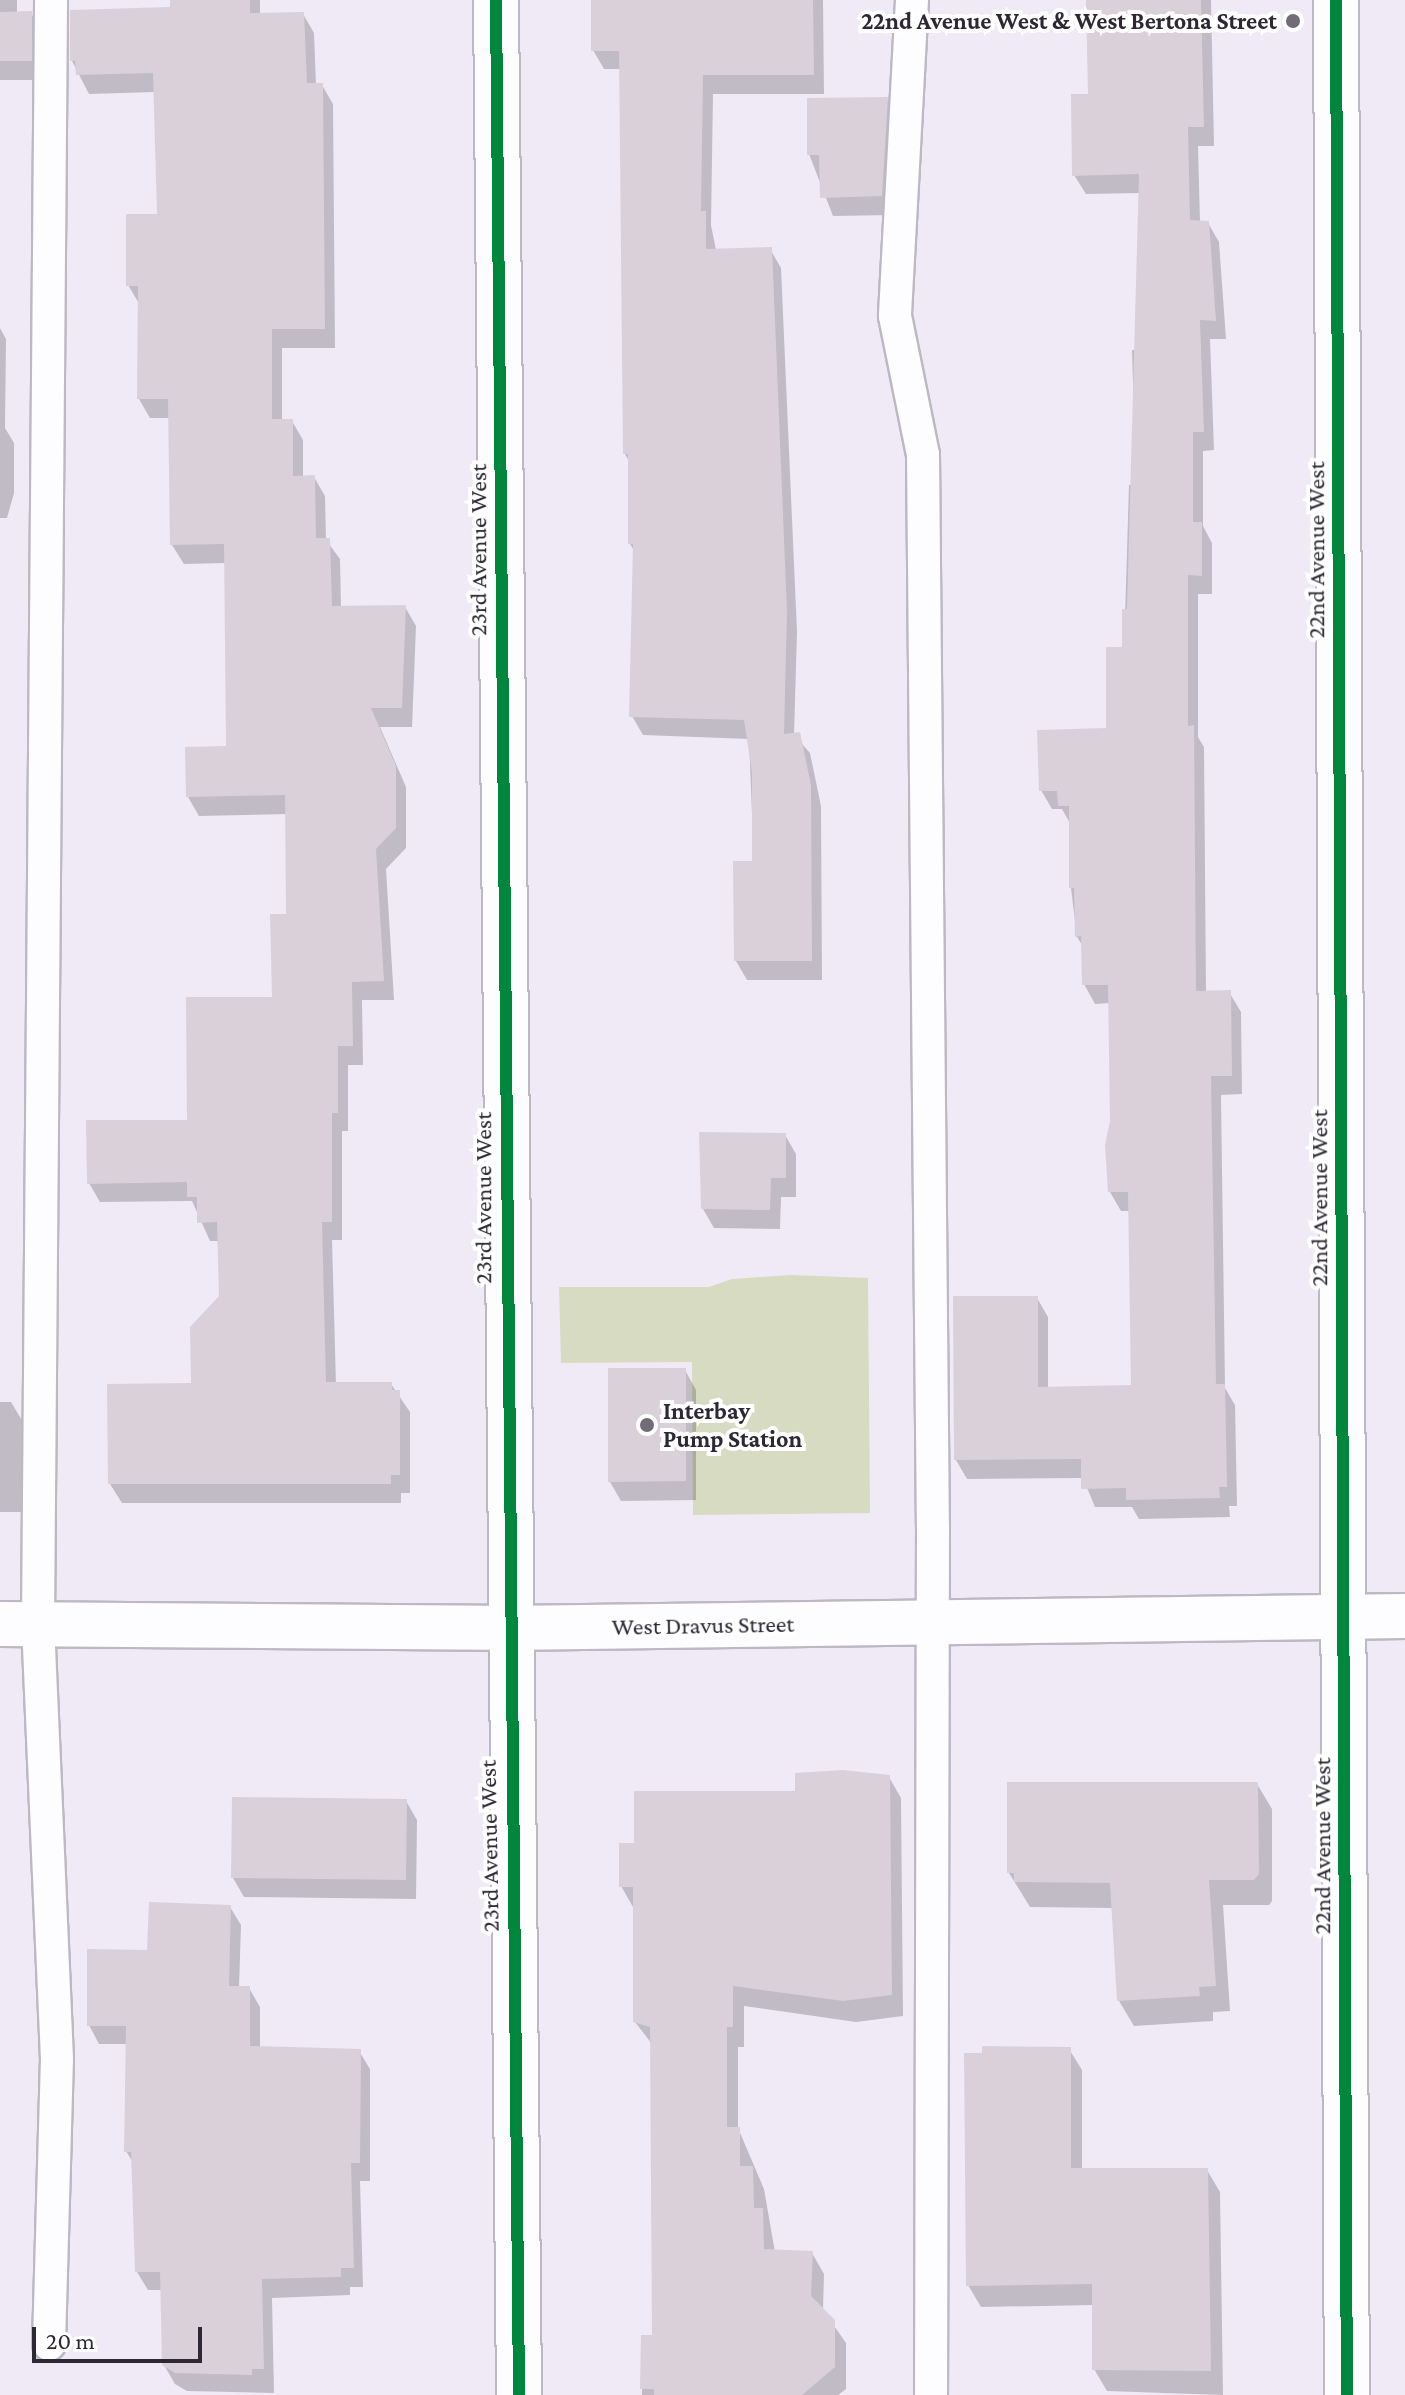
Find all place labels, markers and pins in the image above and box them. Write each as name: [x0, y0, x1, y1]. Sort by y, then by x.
place label: 22nd Avenue West & West Bertona Street: [861, 7, 1277, 35]
marker: 22nd Avenue West & West Bertona Street: [1284, 12, 1302, 30]
place label: Interbay Pump Station: [663, 1397, 802, 1453]
marker: Interbay Pump Station: [638, 1416, 656, 1434]

